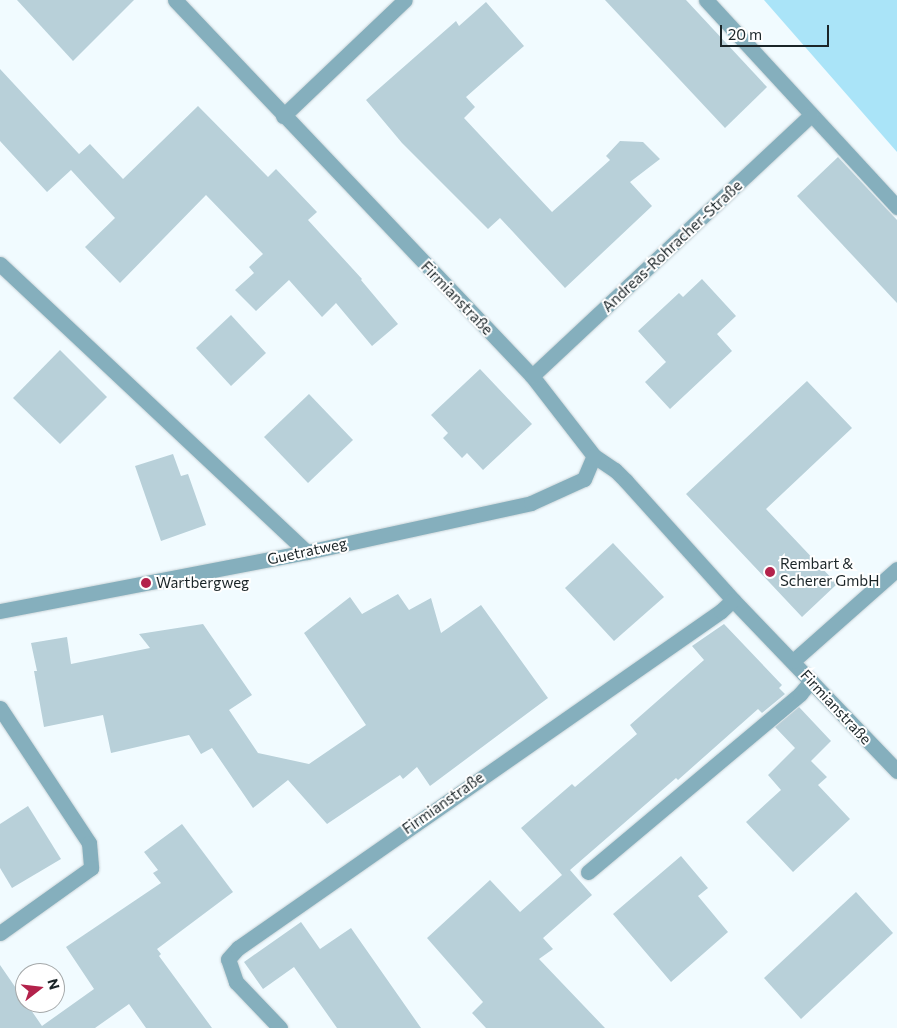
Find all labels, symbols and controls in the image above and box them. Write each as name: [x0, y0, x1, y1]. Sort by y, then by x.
scale bar: [722, 15, 831, 47]
text: 20 m: [728, 25, 762, 43]
street label: Andreas-Rohracher-Straße: [598, 176, 746, 316]
street label: Firmianstraße: [417, 257, 497, 339]
street label: Guetratweg: [266, 534, 348, 568]
place label: Rembart & Scherer GmbH: [780, 554, 879, 589]
marker: Rembart & Scherer GmbH: [764, 566, 776, 578]
place label: Wartbergweg: [156, 574, 249, 592]
marker: Wartbergweg: [140, 577, 152, 589]
street label: Firmianstraße: [797, 666, 875, 748]
street label: Firmianstraße: [399, 768, 487, 838]
north arrow: [15, 963, 65, 1013]
text: N: [44, 977, 64, 991]

